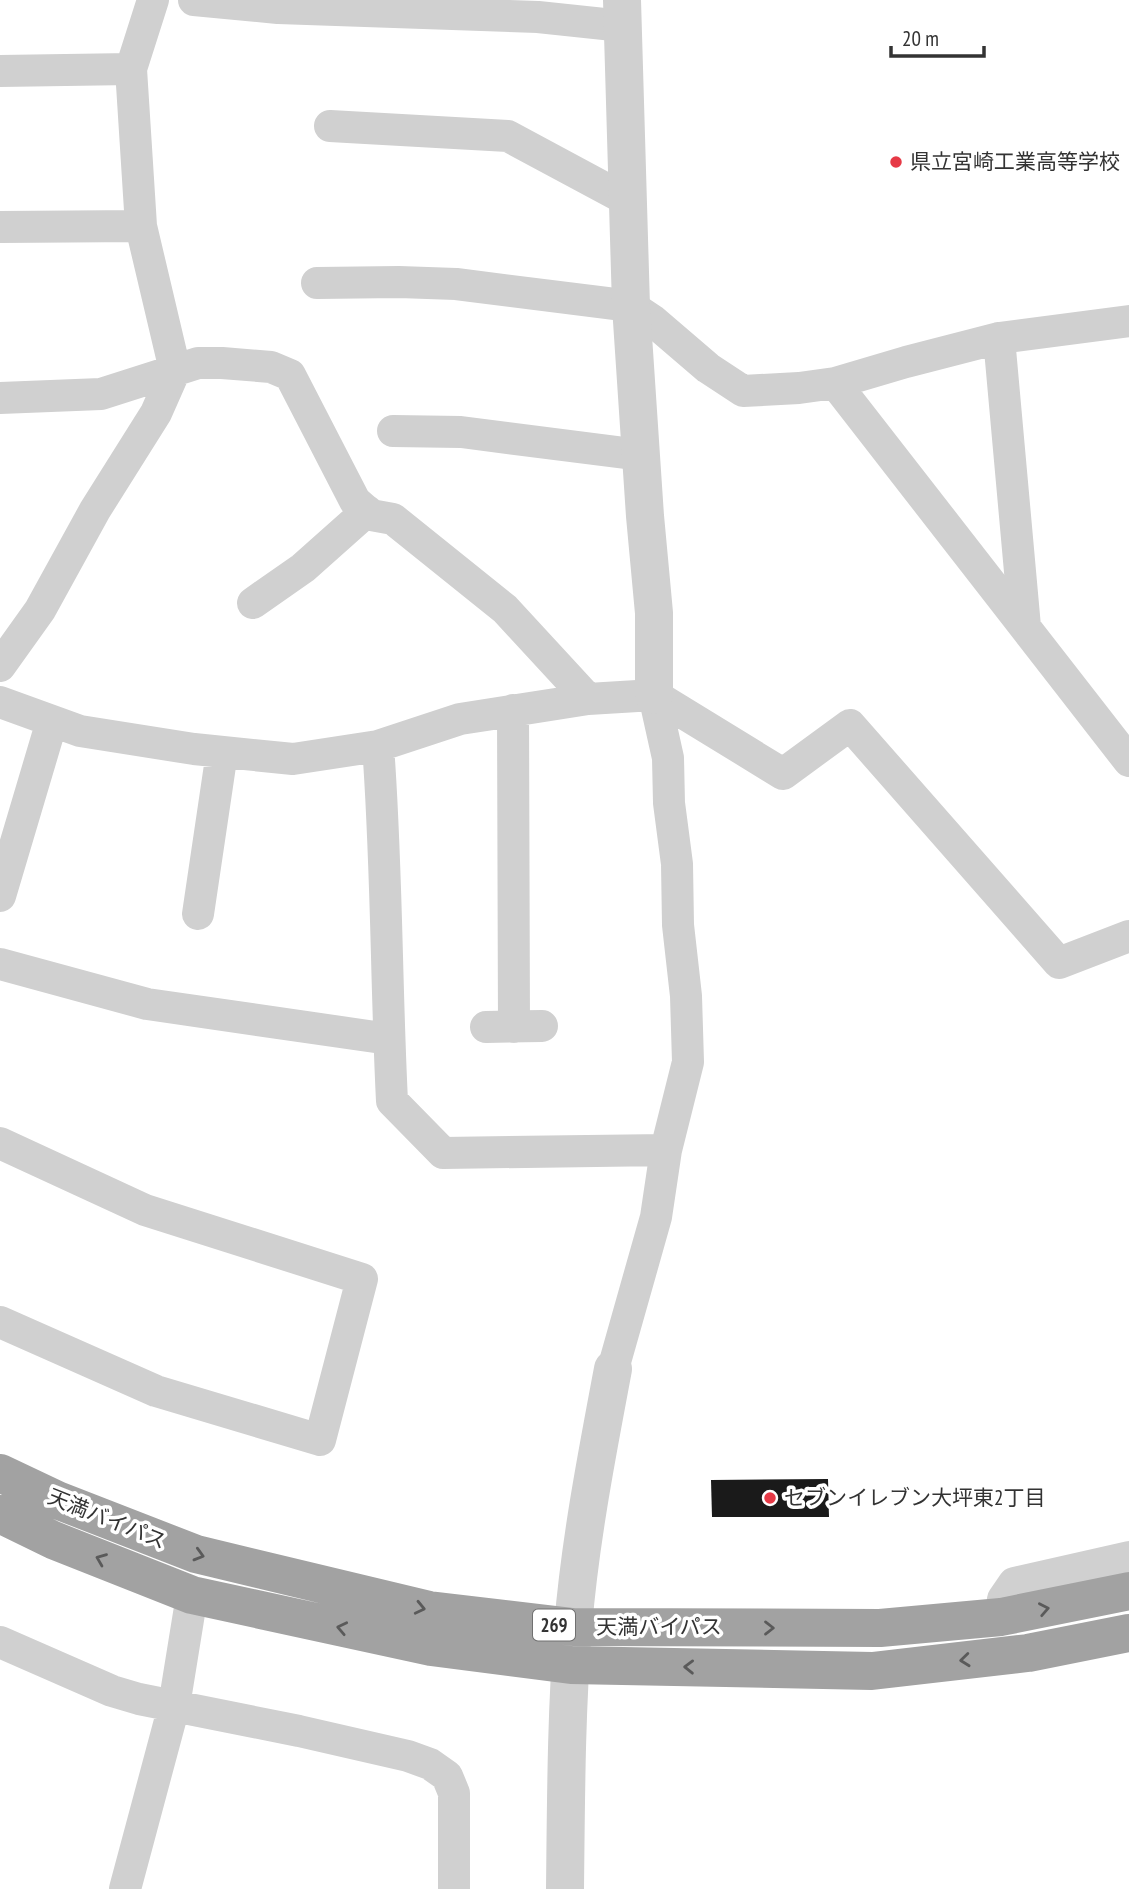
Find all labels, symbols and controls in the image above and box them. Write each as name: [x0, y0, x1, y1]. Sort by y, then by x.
scale bar: [891, 14, 984, 58]
text: 20 m: [902, 25, 939, 52]
place label: 県立宮崎工業高等学校: [910, 148, 1120, 175]
marker: 県立宮崎工業高等学校: [888, 154, 904, 170]
street label: 天満バイパス: [44, 1482, 170, 1555]
place label: セブンイレブン大坪東2丁目: [784, 1484, 1045, 1511]
marker: セブンイレブン大坪東2丁目: [762, 1490, 778, 1506]
one-way arrow: [193, 1546, 205, 1561]
one-way arrow: [96, 1553, 108, 1567]
one-way arrow: [414, 1600, 426, 1614]
one-way arrow: [1038, 1602, 1050, 1617]
road number: 269: [533, 1610, 575, 1640]
street label: 天満バイパス: [596, 1613, 722, 1640]
one-way arrow: [764, 1620, 775, 1636]
one-way arrow: [337, 1621, 349, 1636]
one-way arrow: [959, 1652, 970, 1667]
one-way arrow: [683, 1660, 694, 1675]

